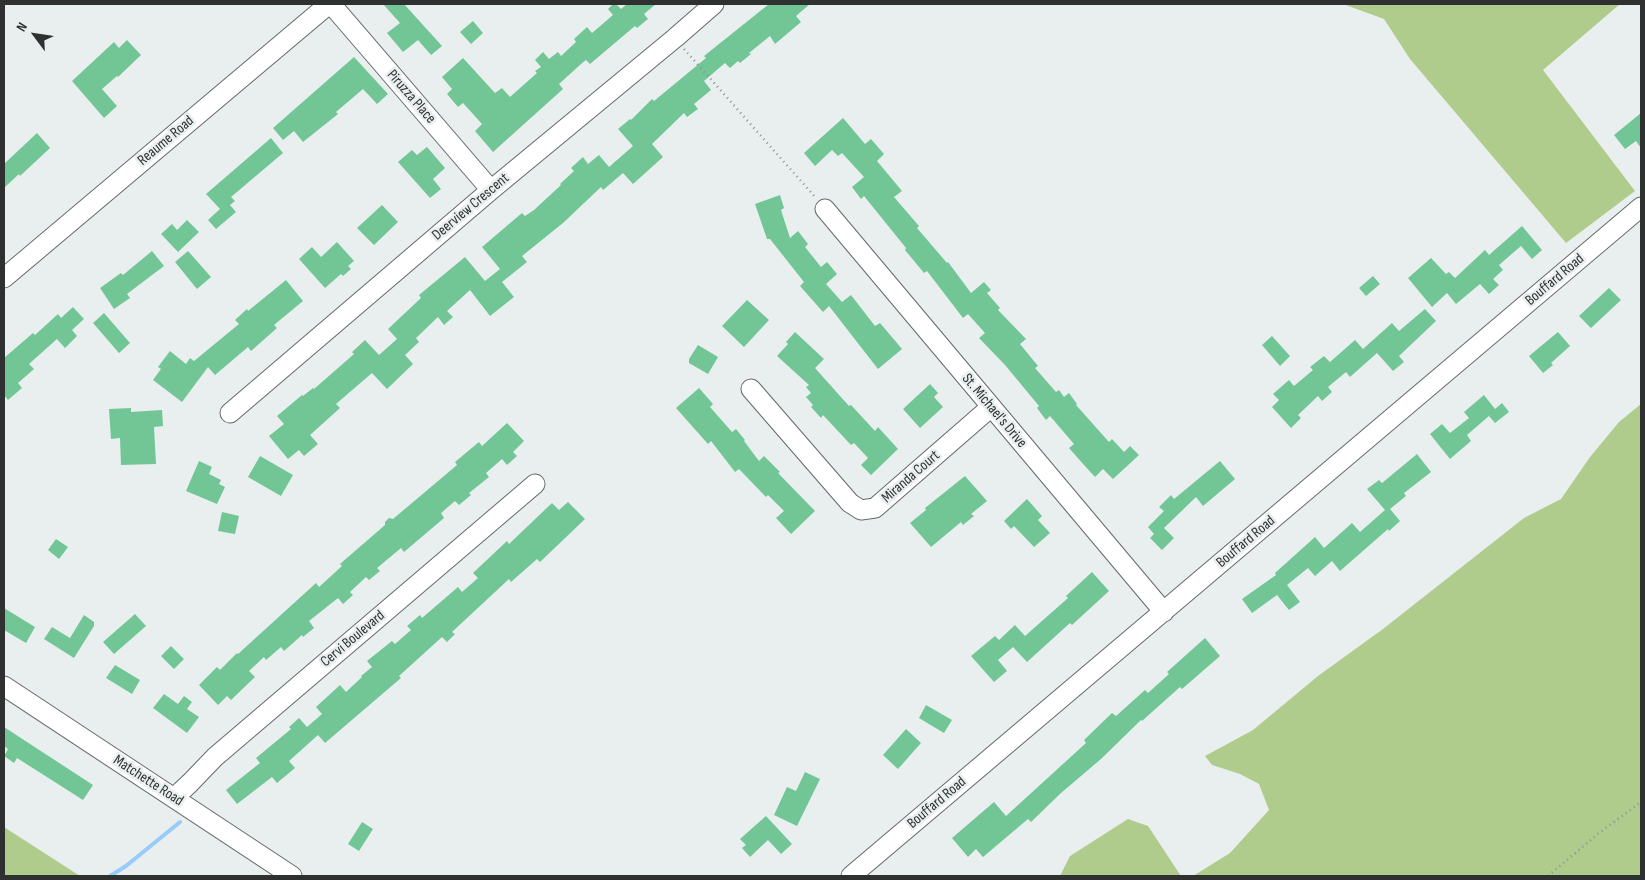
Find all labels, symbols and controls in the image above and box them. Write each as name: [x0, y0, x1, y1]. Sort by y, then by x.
north arrow: [10, 10, 60, 60]
text: N: [12, 19, 31, 35]
street label: Piruzza Place: [383, 66, 439, 128]
street label: Reaume Road: [134, 112, 198, 170]
street label: Deerview Crescent: [429, 170, 513, 244]
street label: Bouffard Road: [1522, 250, 1588, 310]
street label: St. Michael's Drive: [958, 370, 1030, 452]
street label: Miranda Court: [878, 447, 944, 507]
street label: Bouffard Road: [1213, 512, 1279, 572]
street label: Cervi Boulevard: [317, 607, 389, 671]
street label: Matchette Road: [110, 752, 186, 810]
street label: Bouffard Road: [904, 773, 970, 833]

